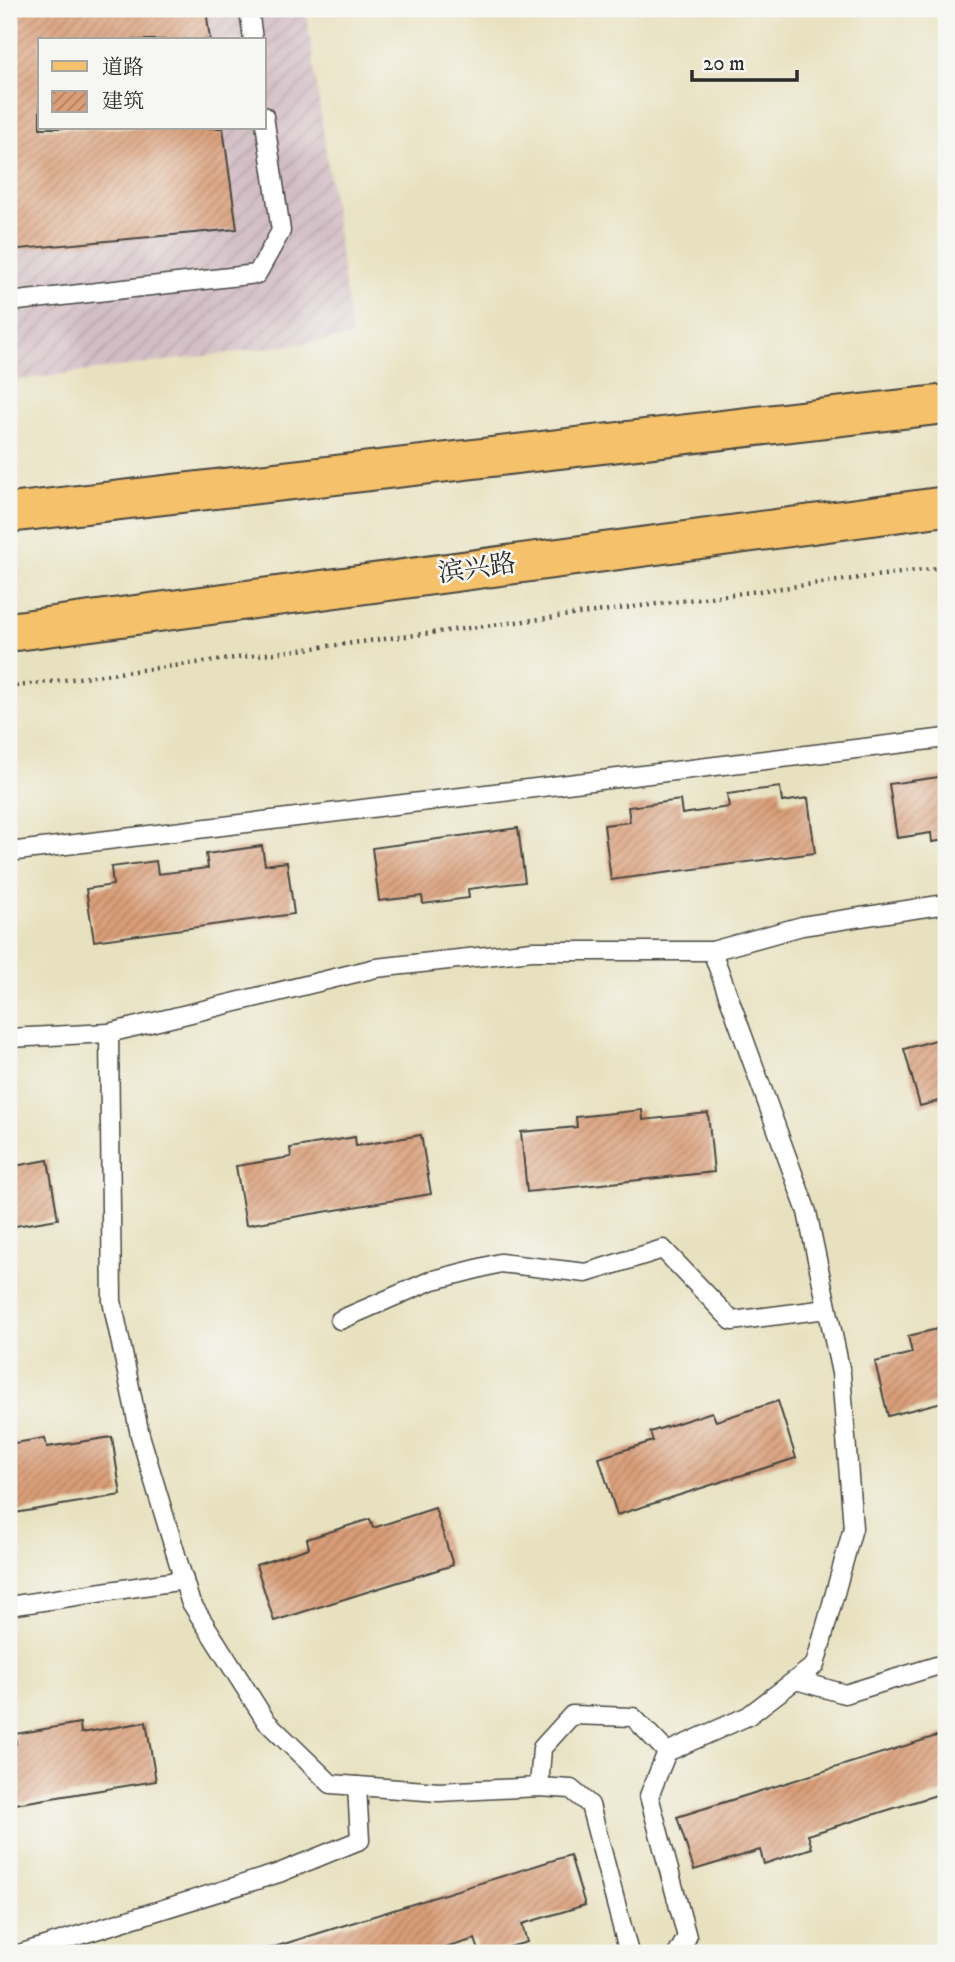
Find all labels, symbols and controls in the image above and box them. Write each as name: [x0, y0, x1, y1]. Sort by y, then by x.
legend: [38, 38, 266, 130]
scale bar: [692, 38, 797, 82]
text: 20 m: [703, 51, 745, 77]
text: 道路: [102, 55, 144, 81]
text: 建筑: [102, 89, 144, 115]
street label: 滨兴路: [436, 547, 518, 591]

